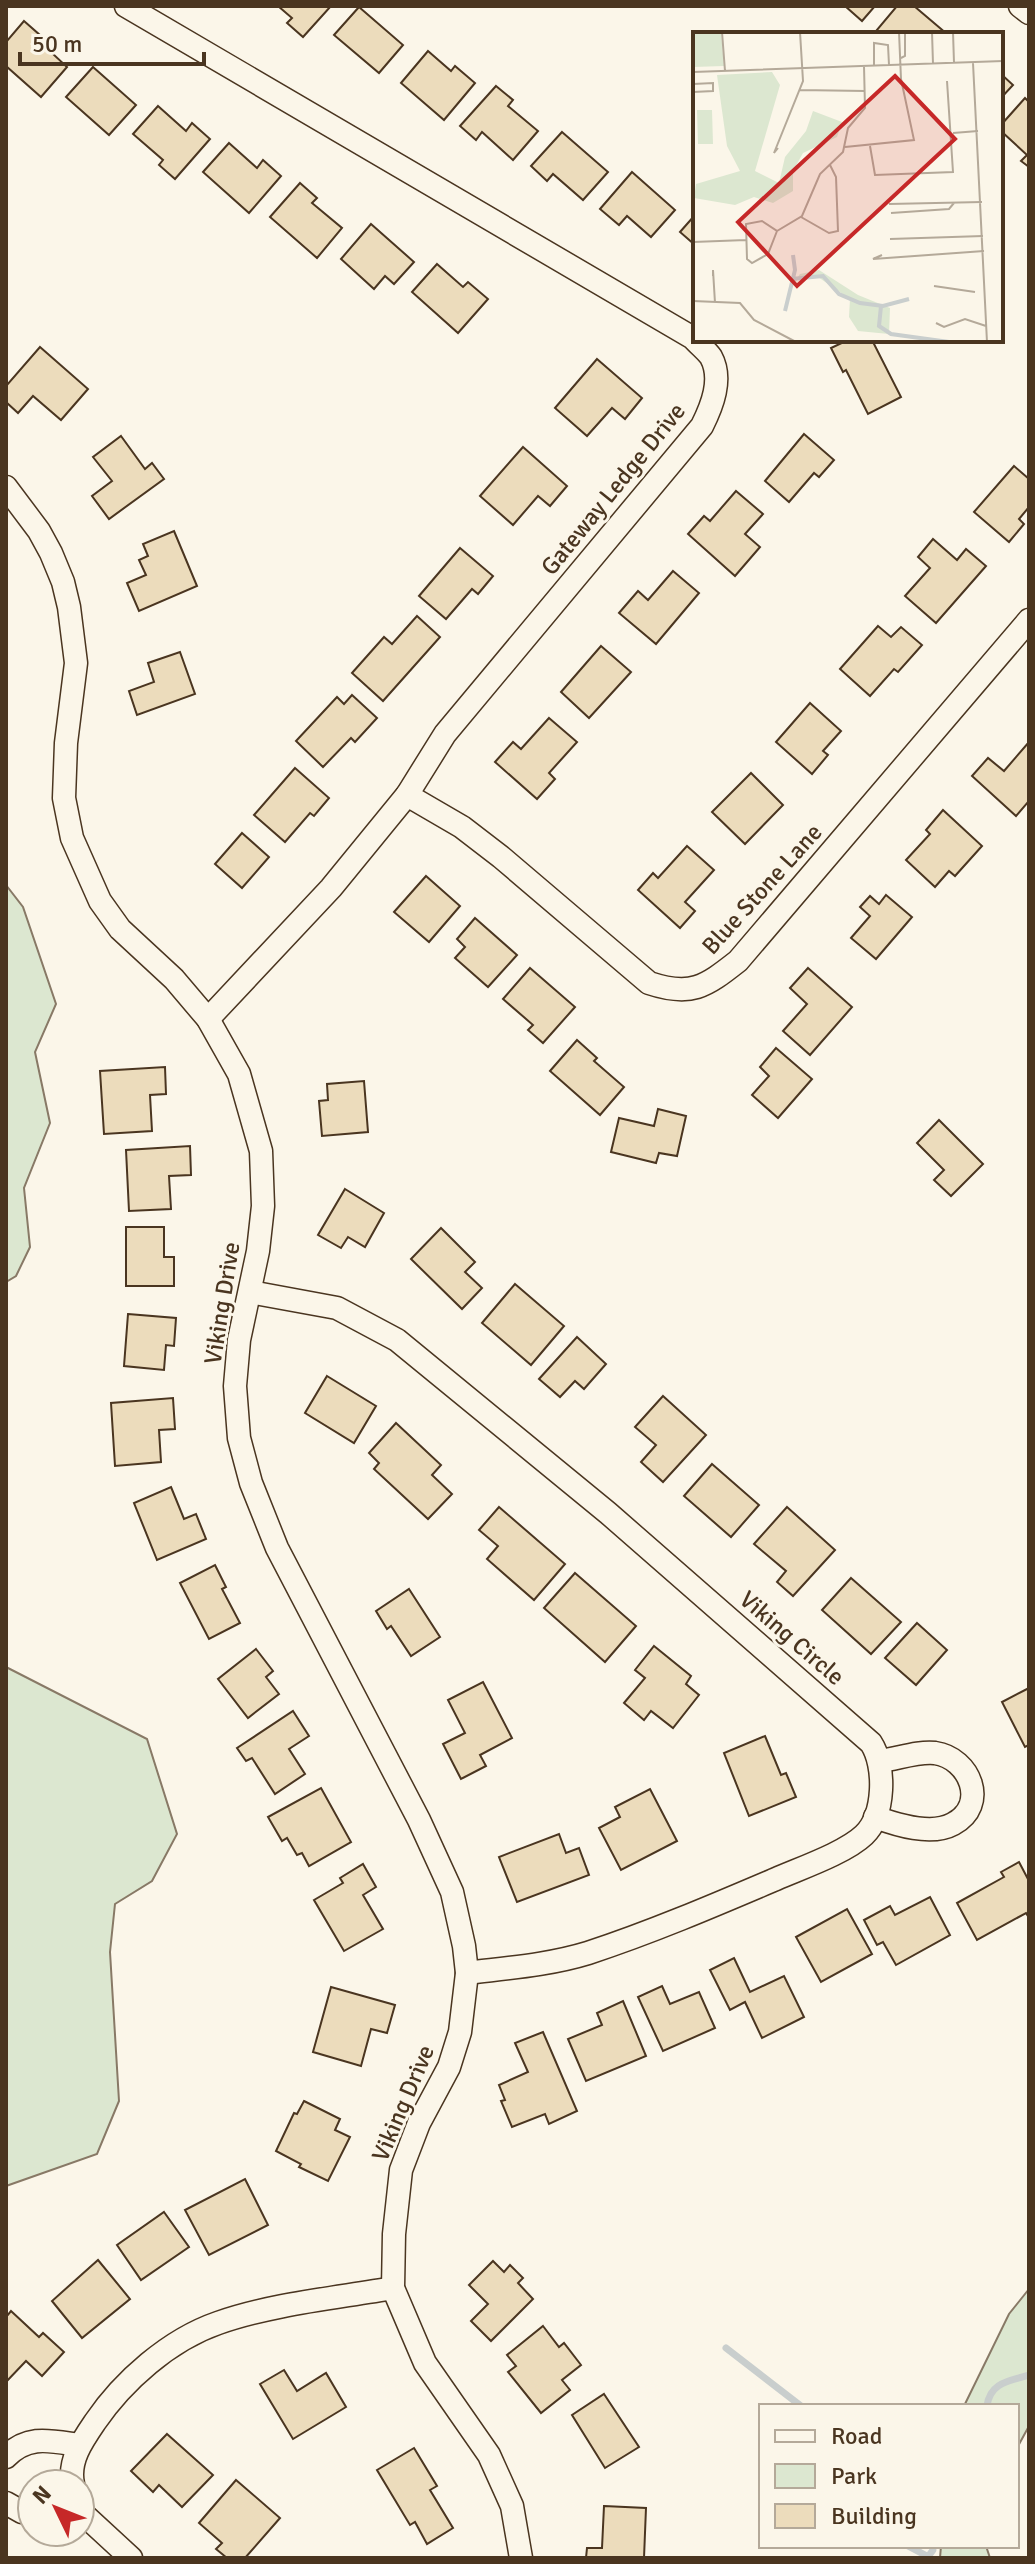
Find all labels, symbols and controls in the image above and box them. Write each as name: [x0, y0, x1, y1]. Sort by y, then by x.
scale bar: [20, 16, 204, 66]
text: 50 m: [32, 29, 82, 59]
inset map: [693, 32, 1003, 342]
street label: Gateway Ledge Drive: [534, 397, 692, 581]
street label: Blue Stone Lane: [695, 817, 829, 961]
street label: Viking Drive: [198, 1240, 246, 1366]
street label: Viking Circle: [733, 1584, 851, 1692]
street label: Viking Drive: [365, 2040, 441, 2166]
legend: [759, 2404, 1019, 2548]
text: Road: [831, 2421, 882, 2451]
text: Park: [831, 2461, 877, 2491]
north arrow: [16, 2468, 96, 2548]
text: N: [27, 2480, 57, 2510]
text: Building: [831, 2501, 917, 2531]

